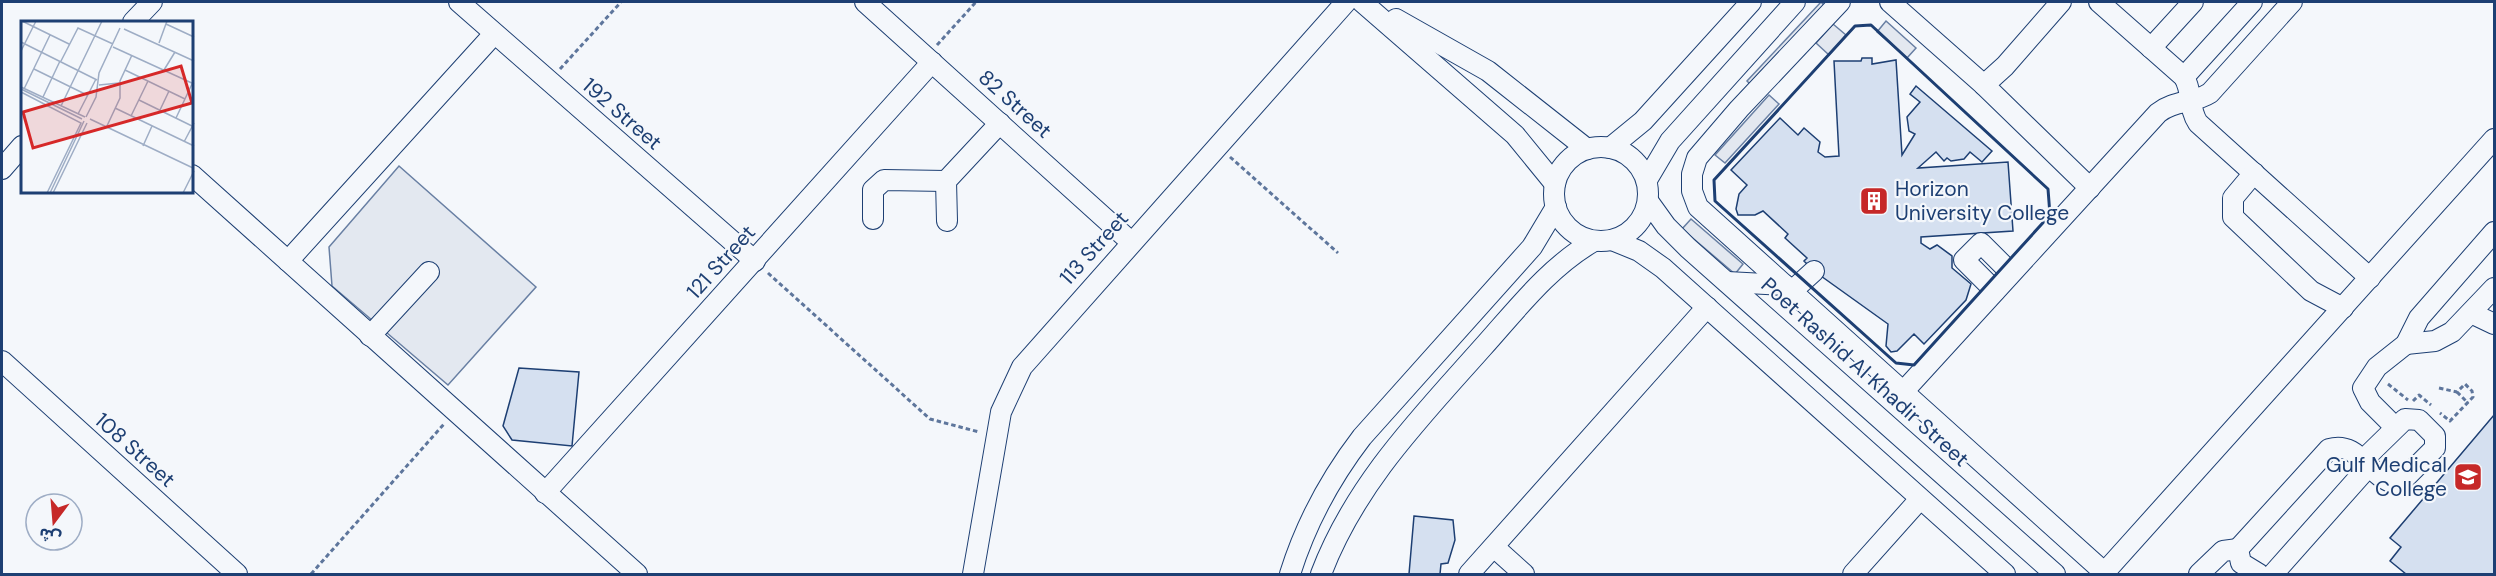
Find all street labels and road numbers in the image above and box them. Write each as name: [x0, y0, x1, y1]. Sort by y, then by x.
street label: 82 Street: [972, 64, 1058, 144]
street label: 192 Street: [576, 72, 668, 156]
street label: 113 Street: [1053, 205, 1135, 291]
street label: 121 Street: [680, 219, 762, 305]
street label: Poet Rashid Al Khadir Street: [1755, 271, 1975, 473]
street label: 108 Street: [89, 407, 181, 493]

